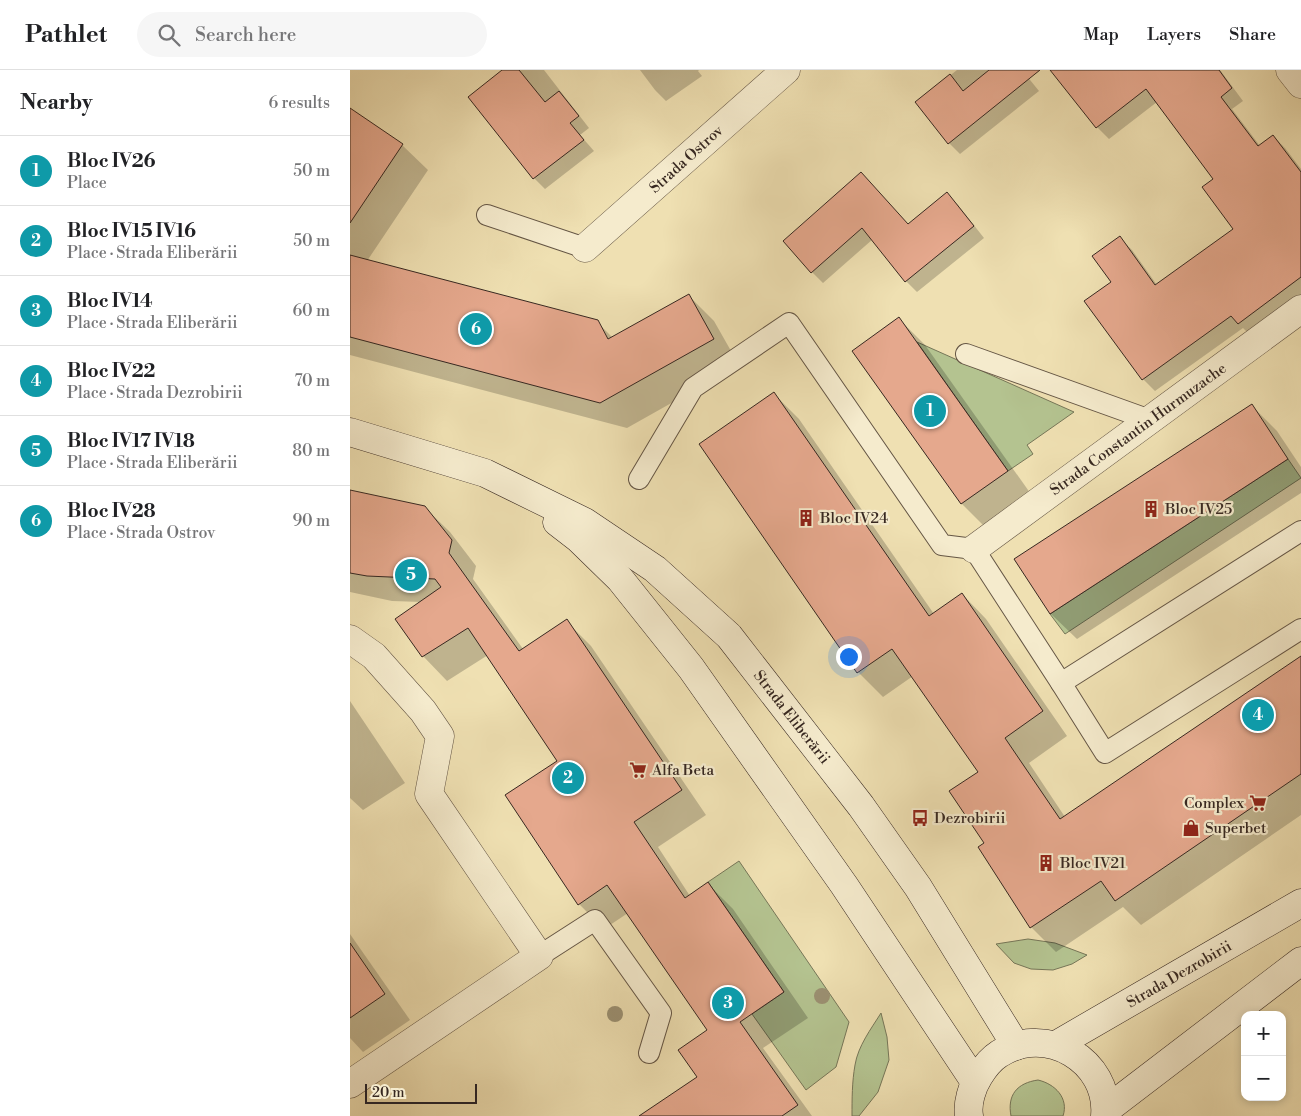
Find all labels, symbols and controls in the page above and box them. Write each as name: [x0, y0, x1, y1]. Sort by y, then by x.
search box: [137, 12, 487, 57]
text: Pathlet: [25, 20, 107, 50]
icon: search: [155, 21, 183, 49]
text: Search here: [195, 23, 296, 47]
text: Map: [1084, 23, 1119, 46]
text: Layers: [1147, 23, 1201, 46]
text: Share: [1229, 23, 1276, 46]
text: Nearby: [20, 90, 93, 116]
text: 6 results: [269, 93, 330, 113]
street label: Strada Ostrov: [646, 121, 728, 197]
text: Bloc IV26: [67, 149, 155, 173]
text: 1: [32, 161, 40, 181]
text: 50 m: [293, 161, 330, 181]
text: Place: [67, 173, 107, 193]
text: Bloc IV15 IV16: [67, 219, 196, 243]
text: 2: [31, 231, 41, 251]
text: 50 m: [293, 231, 330, 251]
text: Place · Strada Eliberării: [67, 243, 237, 263]
text: Bloc IV14: [67, 289, 153, 313]
text: 3: [31, 301, 41, 321]
text: 60 m: [292, 301, 330, 321]
pin: 6: [460, 310, 492, 348]
text: Place · Strada Eliberării: [67, 313, 237, 333]
text: Bloc IV22: [67, 359, 155, 383]
street label: Strada Constantin Hurmuzache: [1046, 359, 1230, 500]
text: 4: [31, 371, 41, 391]
text: 70 m: [294, 371, 330, 391]
text: Place · Strada Dezrobirii: [67, 383, 243, 403]
pin: 1: [914, 392, 946, 430]
text: Bloc IV17 IV18: [67, 429, 195, 453]
text: 5: [31, 441, 41, 461]
text: 80 m: [292, 441, 330, 461]
text: Place · Strada Eliberării: [67, 453, 237, 473]
text: Bloc IV28: [67, 499, 156, 523]
building icon: Bloc IV25: [1141, 499, 1161, 519]
place label: Bloc IV25: [1164, 500, 1232, 519]
building icon: Bloc IV24: [796, 508, 816, 528]
place label: Bloc IV24: [819, 509, 888, 528]
text: 6: [31, 511, 41, 531]
text: 90 m: [292, 511, 330, 531]
text: Place · Strada Ostrov: [67, 523, 215, 543]
pin: 5: [395, 556, 427, 594]
your location: [836, 644, 862, 670]
street label: Strada Eliberării: [749, 667, 834, 768]
pin: 4: [1242, 696, 1274, 734]
pin: 2: [552, 759, 584, 797]
supermarket icon: Alfa Beta: [628, 760, 648, 780]
place label: Alfa Beta: [651, 761, 715, 780]
supermarket icon: Complex: [1248, 793, 1268, 813]
place label: Complex: [1184, 794, 1244, 813]
bus stop icon: Dezrobirii: [910, 808, 930, 828]
place label: Dezrobirii: [934, 809, 1005, 828]
shop icon: Superbet: [1181, 818, 1201, 838]
place label: Superbet: [1205, 819, 1267, 838]
building icon: Bloc IV21: [1036, 853, 1056, 873]
place label: Bloc IV21: [1059, 854, 1126, 873]
street label: Strada Dezrobirii: [1123, 937, 1235, 1012]
pin: 3: [712, 984, 744, 1022]
map controls: [1241, 1011, 1286, 1101]
button: +: [1241, 1011, 1286, 1056]
button: −: [1241, 1056, 1286, 1101]
scale bar: [365, 1081, 478, 1104]
text: 20 m: [372, 1084, 404, 1102]

